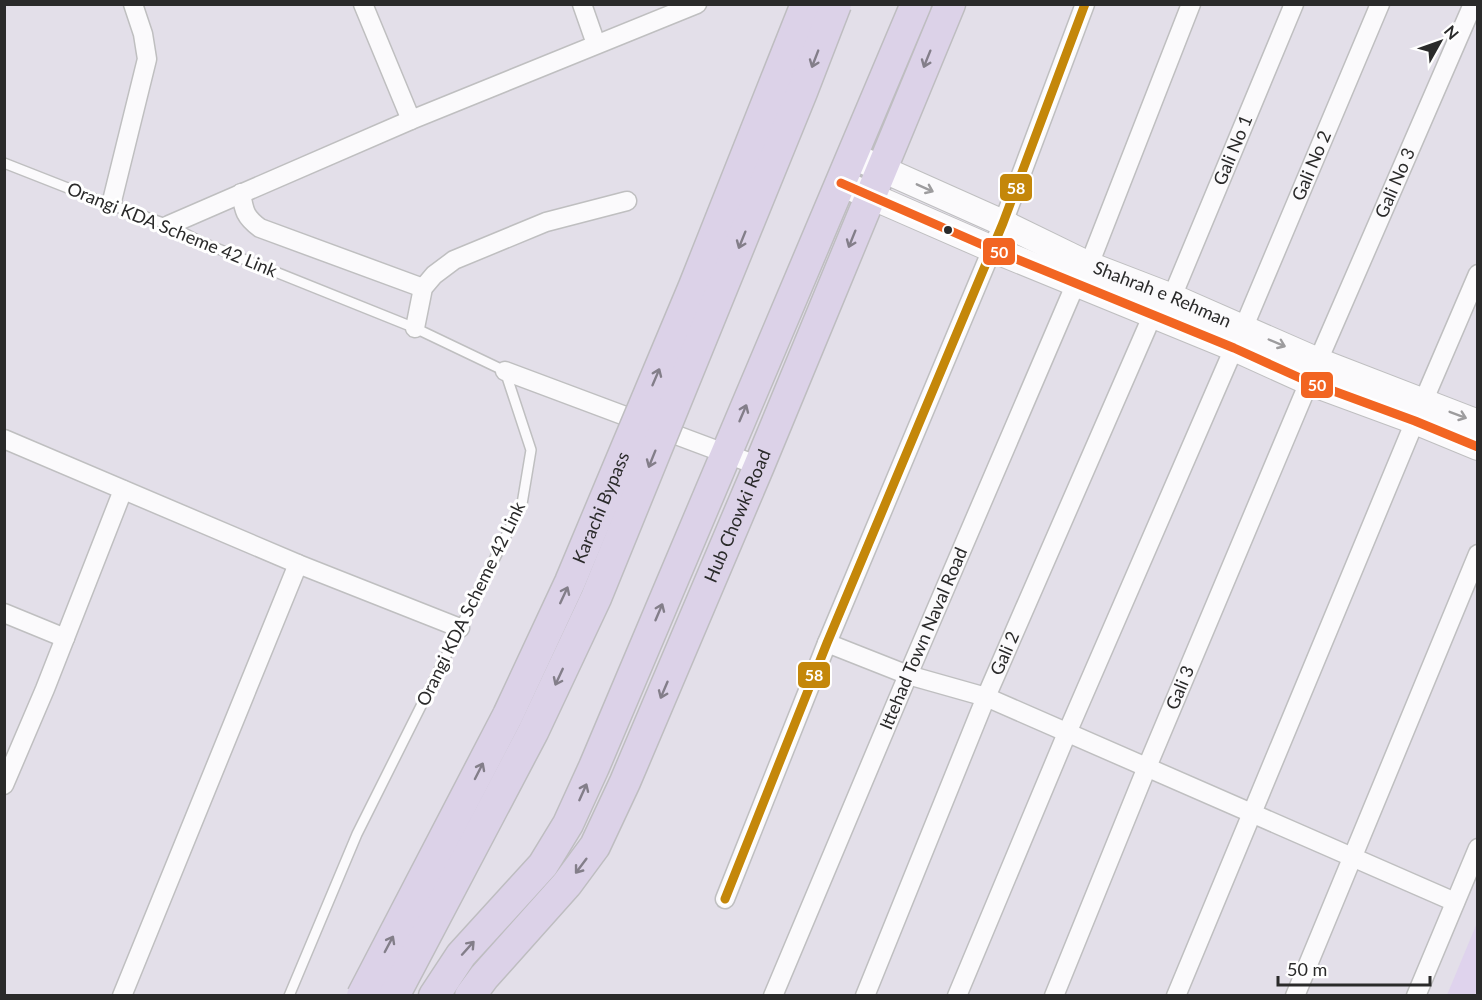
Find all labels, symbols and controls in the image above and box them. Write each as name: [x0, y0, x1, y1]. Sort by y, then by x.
north arrow: [1410, 12, 1470, 72]
text: N: [1441, 21, 1463, 43]
one-way arrow: [808, 49, 819, 68]
one-way arrow: [921, 49, 932, 67]
street label: Gali No 1: [1208, 111, 1257, 188]
street label: Gali No 2: [1286, 127, 1335, 204]
street label: Gali No 3: [1370, 144, 1419, 221]
line badge: 58: [999, 173, 1033, 202]
street label: Orangi KDA Scheme 42 Link: [64, 177, 281, 282]
text: 58: [1007, 178, 1025, 197]
one-way arrow: [916, 183, 934, 195]
unlabelled marker: [942, 224, 954, 236]
one-way arrow: [846, 229, 857, 247]
one-way arrow: [736, 230, 747, 249]
line badge: 50: [982, 237, 1016, 266]
text: 50: [990, 242, 1008, 261]
street label: Shahrah e Rehman: [1091, 256, 1235, 332]
one-way arrow: [1267, 338, 1285, 350]
one-way arrow: [651, 368, 662, 387]
line badge: 50: [1300, 371, 1334, 399]
text: 50: [1308, 375, 1326, 394]
one-way arrow: [738, 405, 749, 423]
one-way arrow: [1448, 411, 1467, 422]
street label: Hub Chowki Road: [699, 446, 775, 586]
street label: Karachi Bypass: [567, 448, 633, 566]
one-way arrow: [646, 450, 657, 468]
street label: Orangi KDA Scheme 42 Link: [411, 497, 530, 709]
street label: Ittehad Town Naval Road: [874, 544, 971, 733]
one-way arrow: [558, 587, 570, 605]
one-way arrow: [654, 604, 665, 622]
street label: Gali 2: [985, 628, 1023, 678]
line badge: 58: [797, 661, 831, 689]
street label: Gali 3: [1160, 662, 1198, 713]
text: 58: [805, 665, 823, 684]
one-way arrow: [552, 667, 564, 685]
one-way arrow: [658, 680, 669, 698]
one-way arrow: [474, 762, 485, 780]
one-way arrow: [578, 783, 589, 801]
one-way arrow: [574, 857, 587, 873]
one-way arrow: [384, 935, 395, 953]
one-way arrow: [461, 941, 475, 956]
scale bar: [1278, 949, 1430, 987]
text: 50 m: [1287, 958, 1327, 980]

